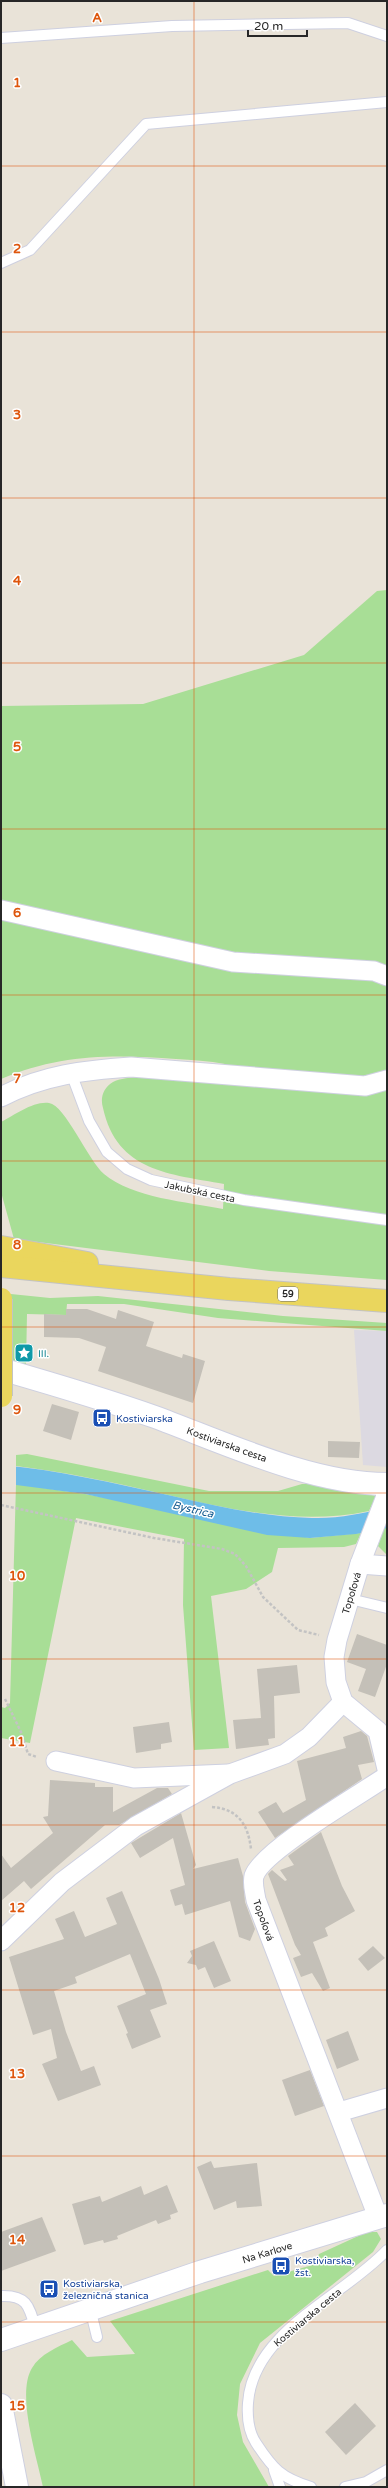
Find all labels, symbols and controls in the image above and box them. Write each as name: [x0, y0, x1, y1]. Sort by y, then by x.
text: A: [92, 10, 102, 26]
scale bar: [248, 12, 307, 38]
text: 20 m: [254, 19, 283, 33]
text: 1: [13, 75, 21, 91]
text: 2: [13, 241, 21, 257]
text: 3: [13, 407, 21, 423]
text: 4: [13, 573, 22, 589]
text: 5: [13, 739, 21, 755]
text: 6: [13, 905, 21, 921]
text: 7: [13, 1071, 21, 1087]
street label: Jakubská cesta: [163, 1179, 236, 1205]
text: 8: [13, 1237, 21, 1253]
road number: 59: [278, 1287, 298, 1301]
place icon: III.: [13, 1342, 35, 1364]
place label: III.: [38, 1348, 49, 1360]
text: 9: [13, 1402, 21, 1418]
bus stop icon: Kostiviarska: [91, 1407, 113, 1429]
place label: Kostiviarska: [116, 1413, 173, 1425]
street label: Kostiviarska cesta: [185, 1425, 268, 1465]
water label: Bystrica: [171, 1498, 216, 1521]
text: 10: [9, 1568, 25, 1584]
street label: Topoľová: [340, 1571, 364, 1616]
text: 11: [9, 1734, 25, 1750]
street label: Topoľová: [250, 1898, 276, 1943]
text: 12: [9, 1900, 25, 1916]
text: 13: [9, 2066, 25, 2082]
text: 14: [9, 2232, 26, 2248]
street label: Na Karlove: [241, 2240, 294, 2266]
bus stop icon: Kostiviarska, žst.: [270, 2255, 292, 2277]
place label: Kostiviarska, žst.: [295, 2255, 354, 2279]
bus stop icon: Kostiviarska, železničná stanica: [38, 2278, 60, 2300]
place label: Kostiviarska, železničná stanica: [63, 2278, 149, 2302]
street label: Kostiviarska cesta: [271, 2286, 344, 2350]
text: 15: [9, 2398, 25, 2414]

